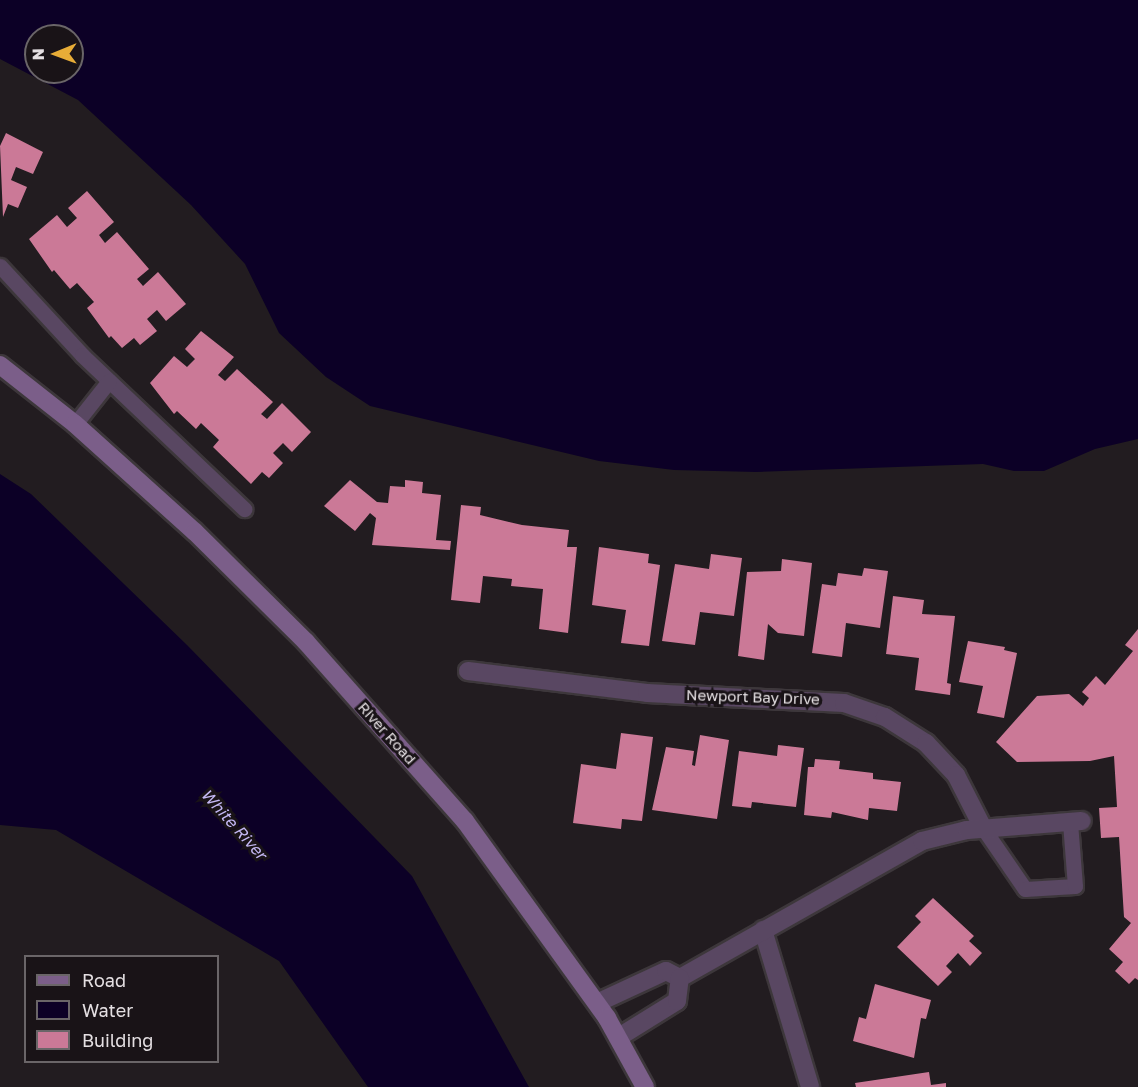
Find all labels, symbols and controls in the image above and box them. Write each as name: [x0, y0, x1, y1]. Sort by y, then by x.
north arrow: [24, 24, 84, 84]
text: N: [28, 48, 48, 61]
street label: Newport Bay Drive: [686, 686, 820, 708]
street label: River Road: [354, 698, 420, 768]
water label: White River: [197, 785, 271, 863]
legend: [24, 955, 219, 1063]
text: Road: [82, 969, 126, 991]
text: Water: [82, 999, 133, 1021]
text: Building: [82, 1029, 153, 1051]

